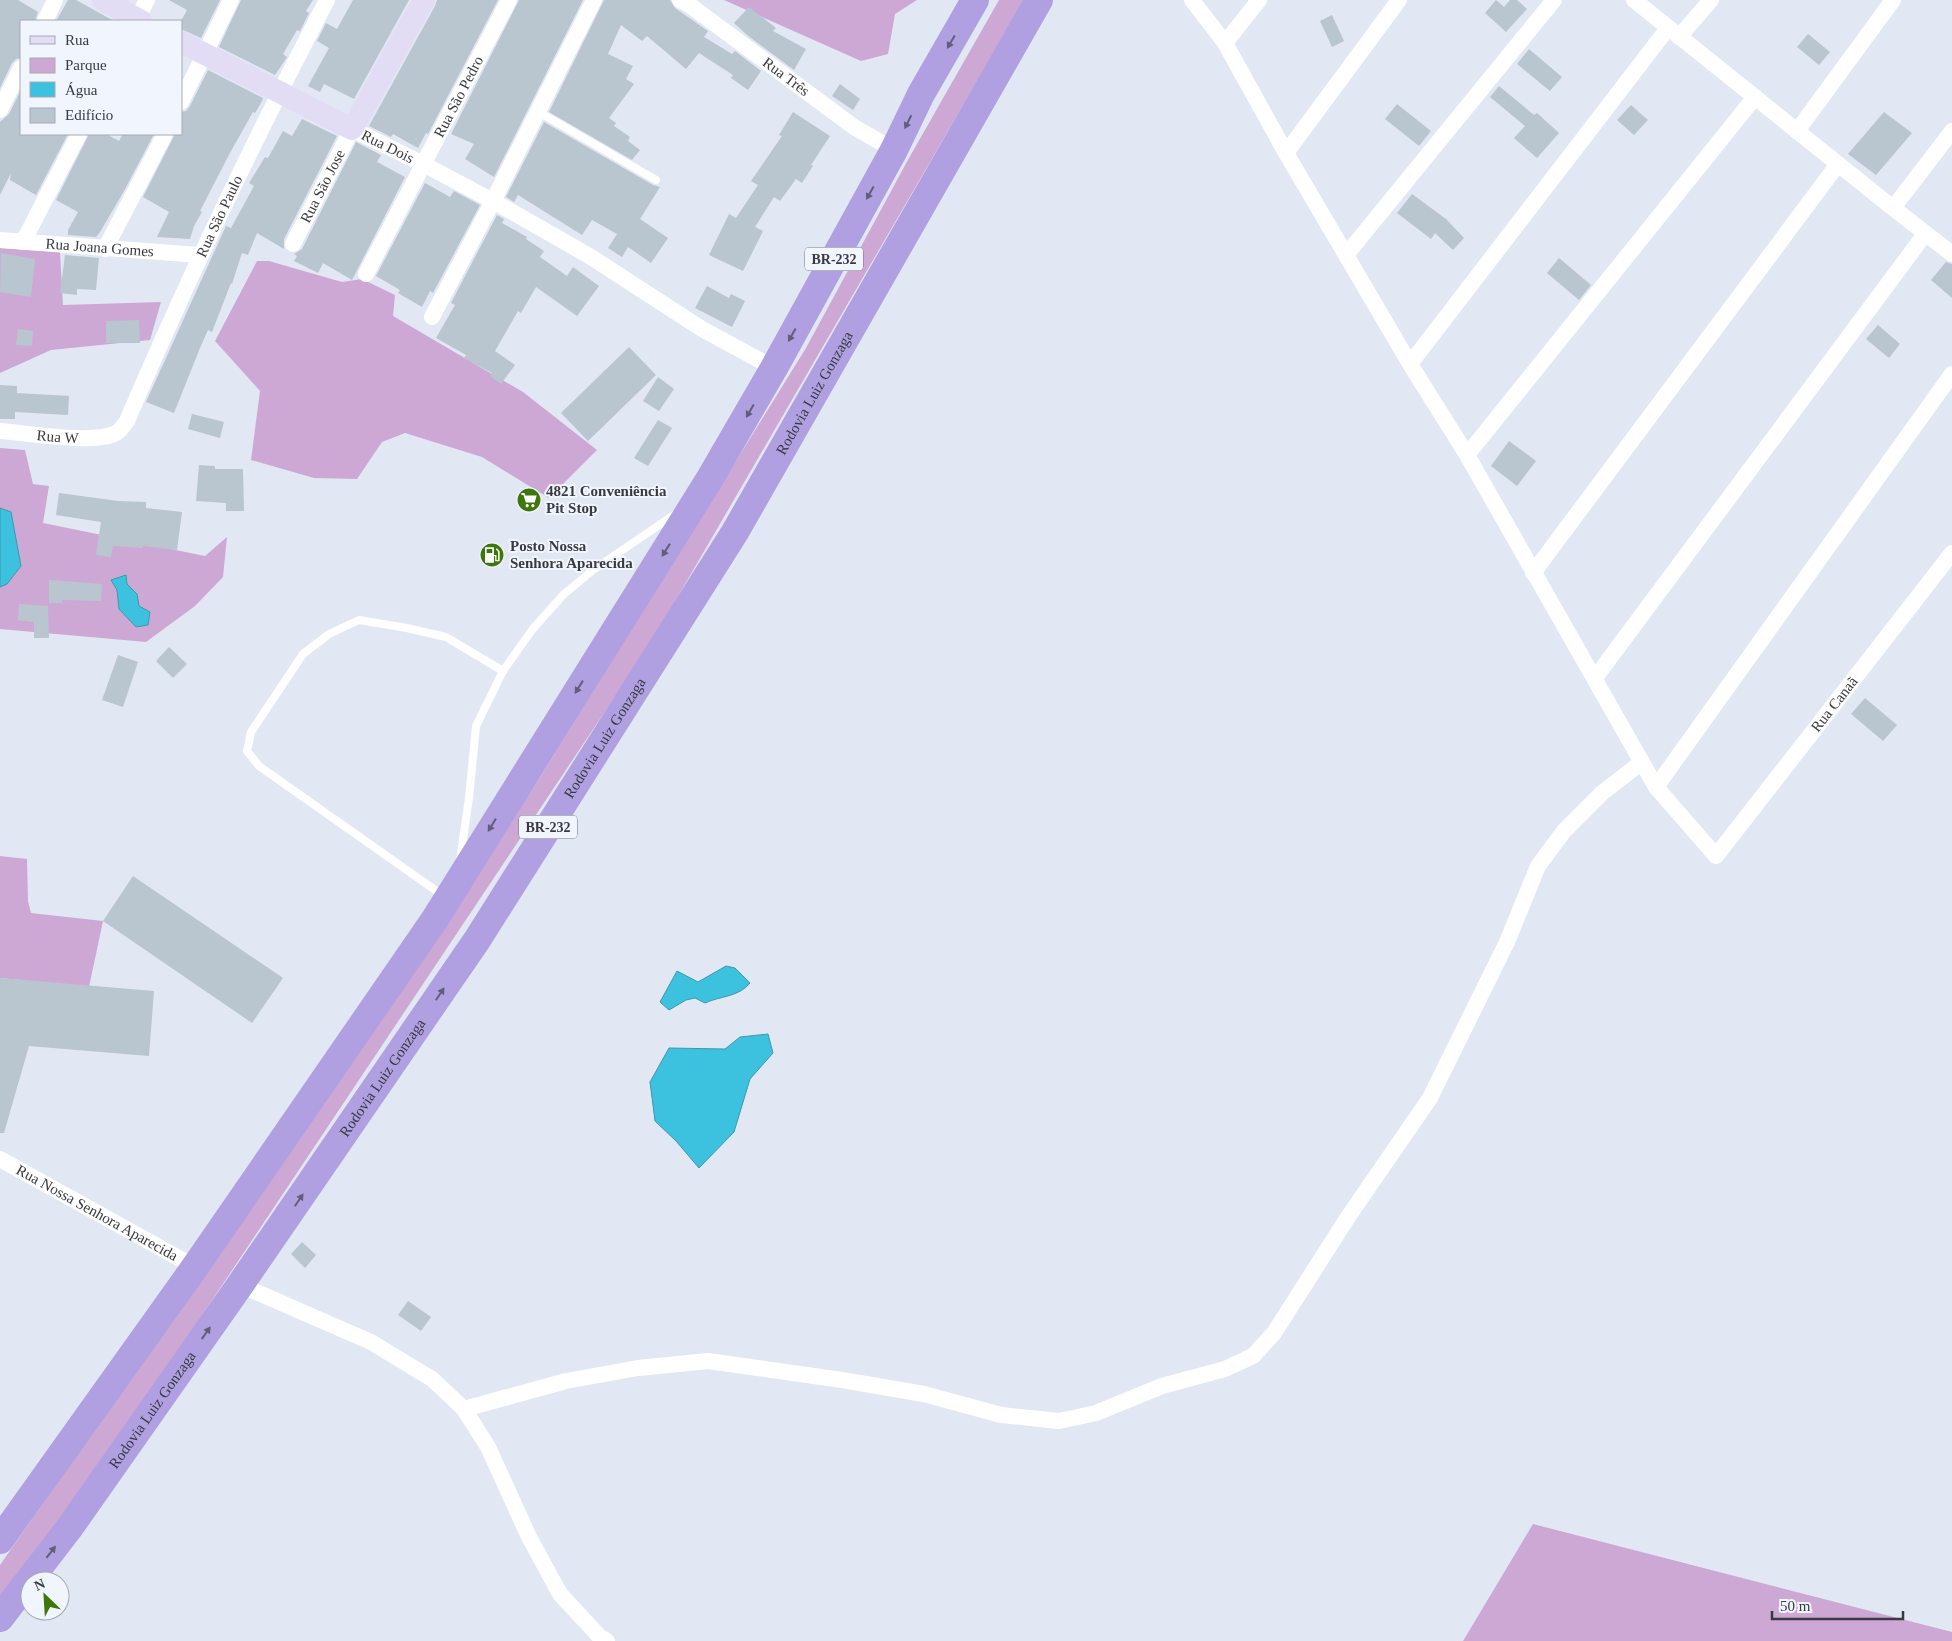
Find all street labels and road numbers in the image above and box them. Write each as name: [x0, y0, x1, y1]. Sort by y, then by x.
street label: Rua São Pedro: [431, 53, 486, 140]
street label: Rua Três: [760, 54, 813, 99]
street label: Rua Dois: [359, 127, 417, 166]
street label: Rua São Jose: [297, 147, 348, 225]
street label: Rua São Paulo: [193, 173, 246, 260]
street label: Rua Joana Gomes: [45, 235, 155, 260]
road number: BR-232: [805, 248, 863, 270]
street label: Rodovia Luiz Gonzaga: [773, 328, 856, 457]
street label: Rua W: [36, 427, 80, 446]
street label: Rua Canaã: [1808, 673, 1861, 735]
street label: Rodovia Luiz Gonzaga: [561, 675, 649, 801]
road number: BR-232: [519, 816, 577, 839]
street label: Rodovia Luiz Gonzaga: [336, 1016, 429, 1140]
street label: Rua Nossa Senhora Aparecida: [14, 1162, 181, 1264]
street label: Rodovia Luiz Gonzaga: [106, 1348, 199, 1471]

